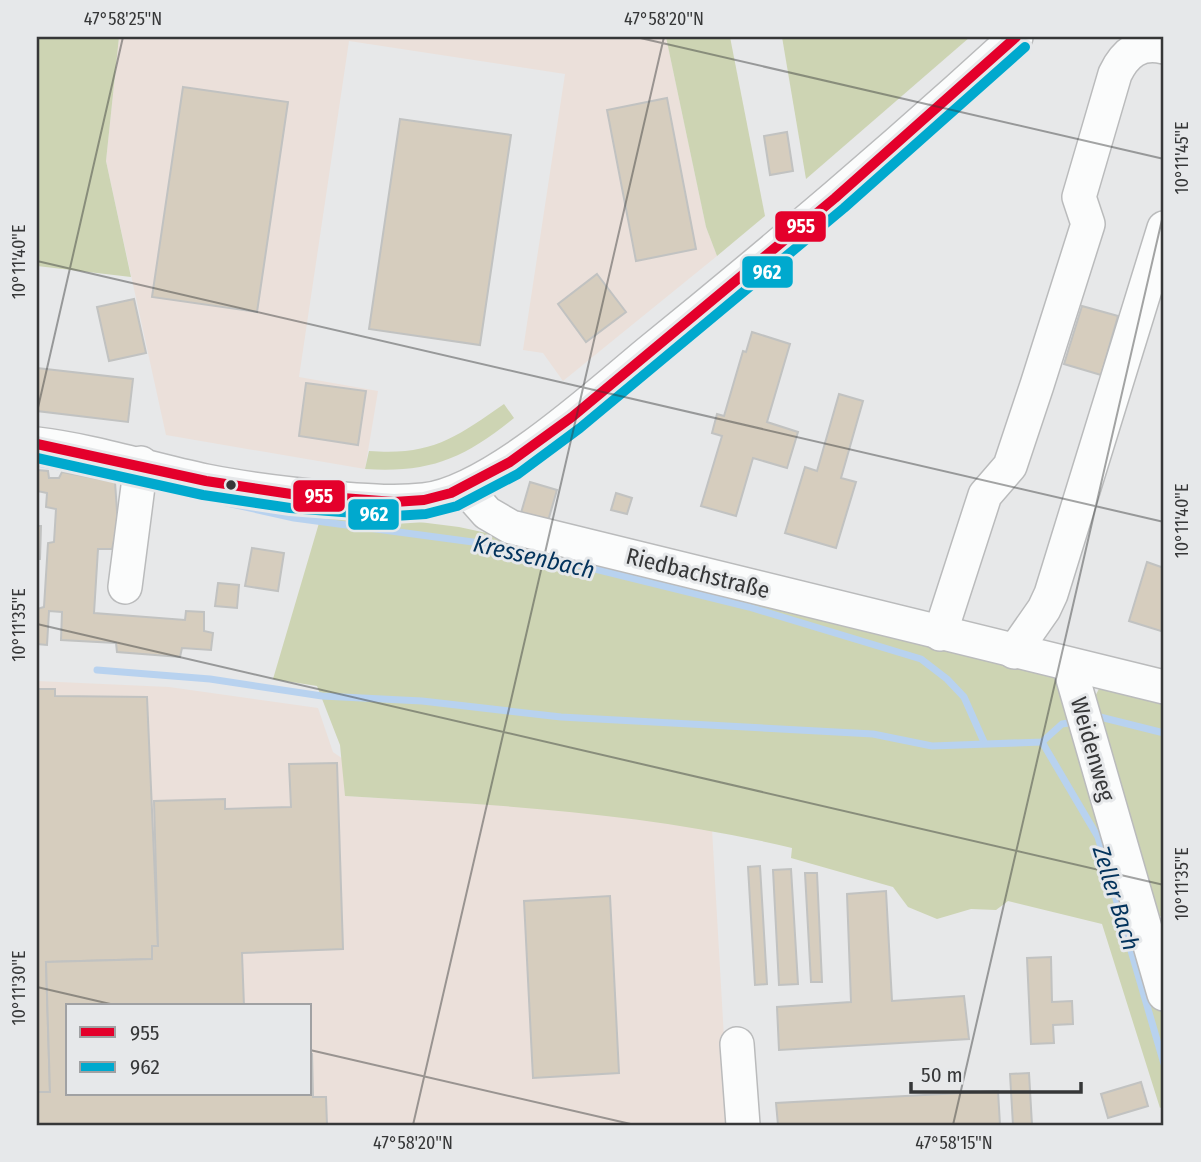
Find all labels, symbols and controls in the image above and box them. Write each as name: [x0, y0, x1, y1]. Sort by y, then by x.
text: 47°58'25"N: [84, 8, 162, 30]
text: 47°58'20"N: [624, 8, 704, 30]
text: 10°11'45"E: [1171, 121, 1193, 195]
line badge: 955: [774, 210, 827, 243]
text: 955: [787, 215, 815, 238]
text: 10°11'40"E: [8, 225, 30, 299]
line badge: 962: [741, 255, 794, 289]
text: 962: [753, 261, 781, 284]
unlabelled marker: [224, 478, 238, 492]
line badge: 955: [292, 479, 346, 513]
text: 10°11'40"E: [1171, 484, 1193, 558]
text: 955: [305, 485, 333, 508]
line badge: 962: [347, 498, 400, 531]
text: 962: [360, 503, 388, 526]
water label: Kressenbach: [471, 529, 597, 585]
street label: Riedbachstraße: [623, 542, 773, 604]
text: 10°11'35"E: [8, 588, 30, 662]
street label: Weidenweg: [1065, 694, 1121, 805]
water label: Zeller Bach: [1087, 841, 1145, 954]
text: 10°11'35"E: [1171, 847, 1193, 921]
text: 10°11'30"E: [8, 951, 30, 1025]
legend: [66, 1004, 312, 1096]
text: 955: [130, 1020, 159, 1046]
scale bar: [911, 1050, 1080, 1094]
text: 962: [130, 1054, 160, 1080]
text: 50 m: [921, 1062, 963, 1088]
text: 47°58'20"N: [373, 1132, 453, 1154]
text: 47°58'15"N: [915, 1132, 993, 1154]

